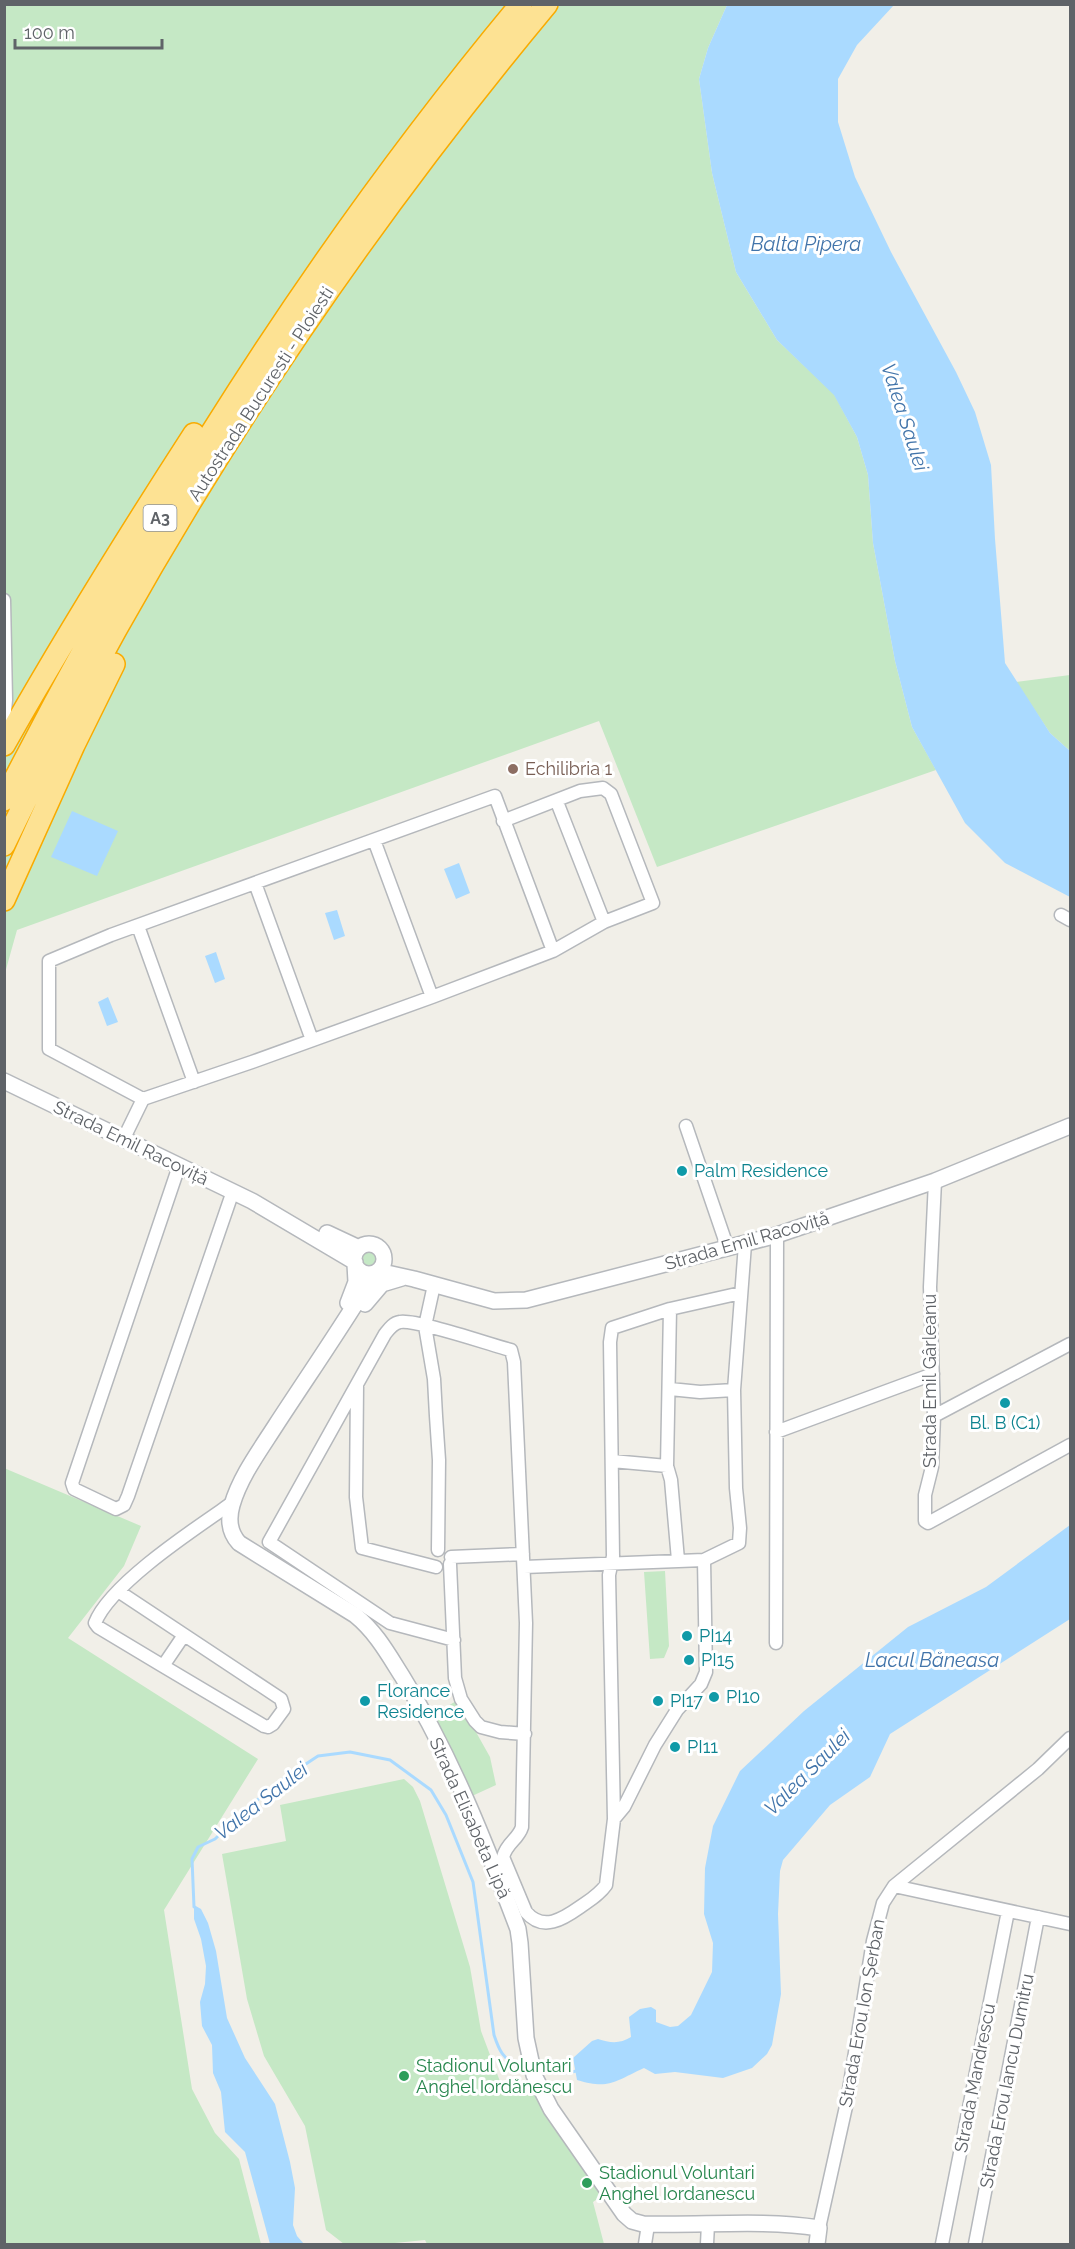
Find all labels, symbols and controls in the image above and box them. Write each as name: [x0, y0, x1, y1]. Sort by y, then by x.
scale bar: [15, 12, 162, 50]
text: 100 m: [24, 22, 75, 43]
water label: Balta Pipera: [751, 232, 861, 256]
street label: Autostrada Bucuresti - Ploiesti: [183, 283, 338, 505]
water label: Valea Saulei: [876, 360, 934, 475]
road number: A3: [144, 505, 176, 531]
place label: Echilibria 1: [525, 758, 613, 779]
marker: Echilibria 1: [506, 762, 520, 776]
street label: Strada Emil Racoviță: [50, 1096, 212, 1189]
place label: Palm Residence: [694, 1160, 829, 1181]
marker: Palm Residence: [675, 1164, 689, 1178]
street label: Strada Emil Racoviță: [662, 1207, 831, 1274]
street label: Strada Emil Gârleanu: [919, 1294, 940, 1468]
marker: Bl. B (C1): [998, 1396, 1012, 1410]
place label: Bl. B (C1): [970, 1412, 1041, 1433]
place label: PI14: [699, 1625, 732, 1646]
marker: PI14: [680, 1629, 694, 1643]
water label: Lacul Băneasa: [865, 1648, 999, 1672]
place label: PI15: [701, 1649, 734, 1670]
marker: PI15: [682, 1653, 696, 1667]
place label: Florance Residence: [377, 1680, 465, 1722]
place label: PI10: [726, 1686, 760, 1707]
place label: PI17: [670, 1690, 703, 1711]
marker: PI10: [707, 1690, 721, 1704]
marker: Florance Residence: [358, 1694, 372, 1708]
marker: PI17: [651, 1694, 665, 1708]
water label: Valea Saulei: [759, 1723, 856, 1820]
street label: Strada Elisabeta Lipă: [425, 1734, 515, 1902]
place label: PI11: [687, 1736, 718, 1757]
marker: PI11: [668, 1740, 682, 1754]
water label: Valea Saulei: [210, 1757, 313, 1845]
street label: Strada Erou Ion Șerban: [835, 1917, 888, 2109]
street label: Strada Erou Iancu Dumitru: [975, 1972, 1038, 2190]
street label: Strada Mandrescu: [950, 2002, 999, 2154]
place label: Stadionul Voluntari Anghel Iordănescu: [416, 2055, 572, 2097]
marker: Stadionul Voluntari Anghel Iordănescu: [397, 2069, 411, 2083]
place label: Stadionul Voluntari Anghel Iordanescu: [599, 2162, 755, 2204]
marker: Stadionul Voluntari Anghel Iordanescu: [580, 2176, 594, 2190]

